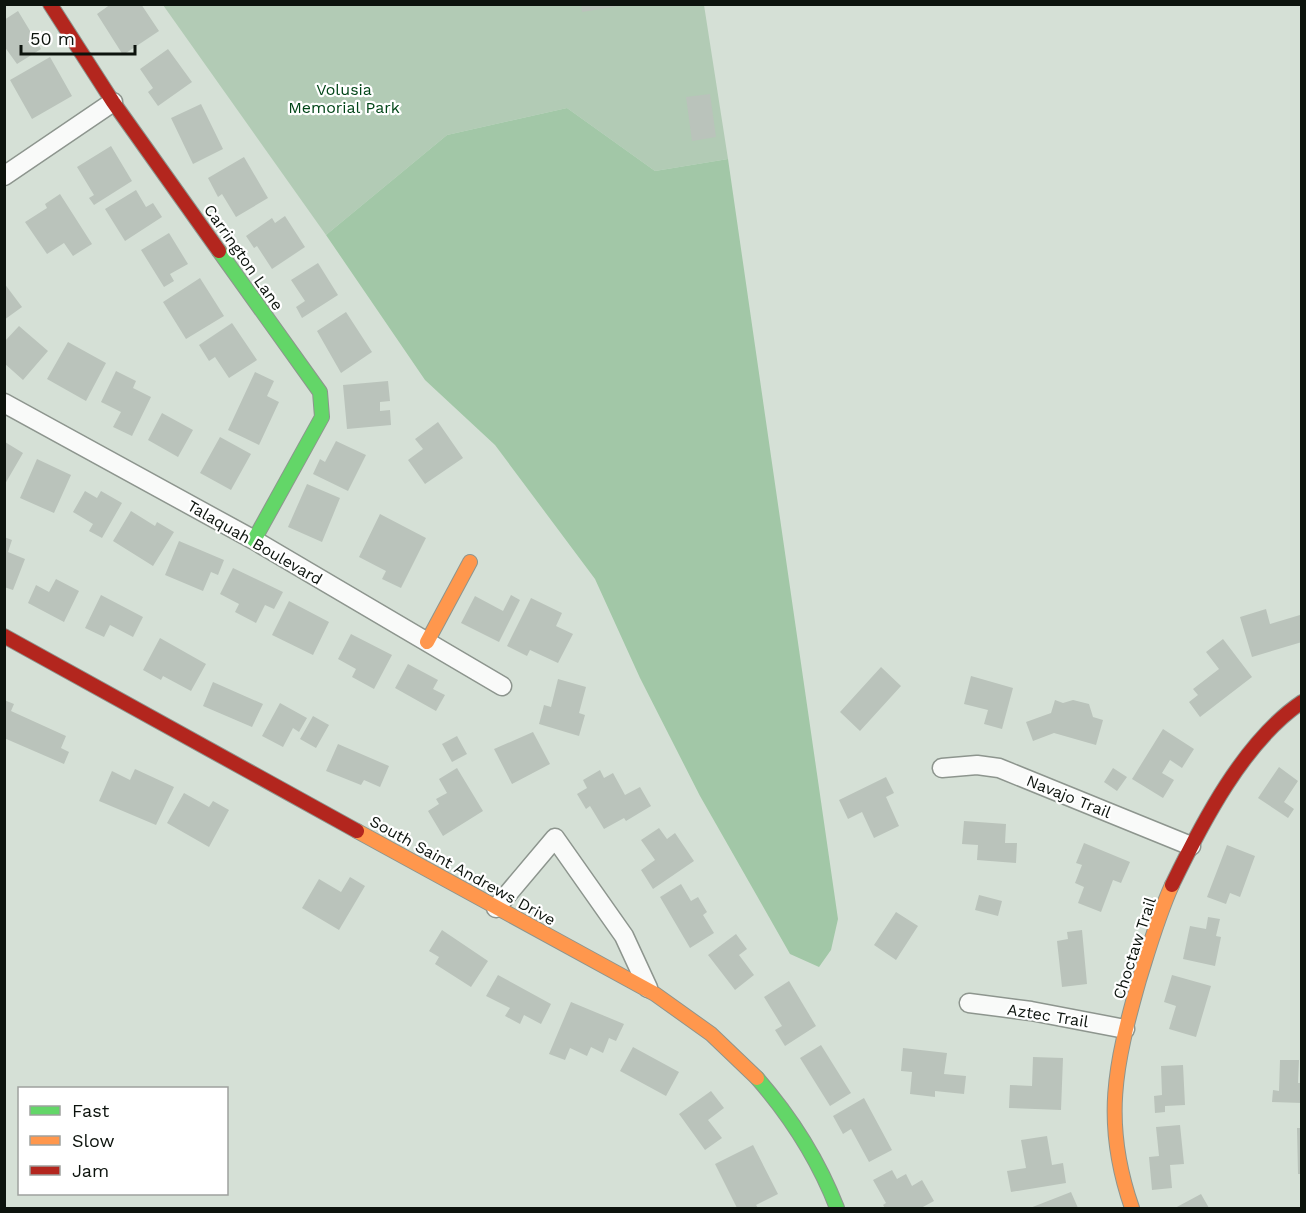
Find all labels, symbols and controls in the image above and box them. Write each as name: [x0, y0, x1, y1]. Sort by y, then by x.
scale bar: [21, 18, 135, 56]
text: 50 m: [30, 28, 75, 49]
park label: Volusia Memorial Park: [288, 80, 400, 117]
street label: Carrington Lane: [200, 201, 287, 314]
street label: Talaquah Boulevard: [184, 496, 326, 589]
street label: Navajo Trail: [1024, 771, 1114, 822]
street label: South Saint Andrews Drive: [367, 811, 559, 929]
street label: Choctaw Trail: [1109, 895, 1160, 1002]
street label: Aztec Trail: [1006, 1000, 1090, 1031]
legend: [18, 1087, 228, 1195]
text: Fast: [72, 1100, 110, 1121]
text: Slow: [72, 1130, 115, 1151]
text: Jam: [72, 1160, 109, 1181]

